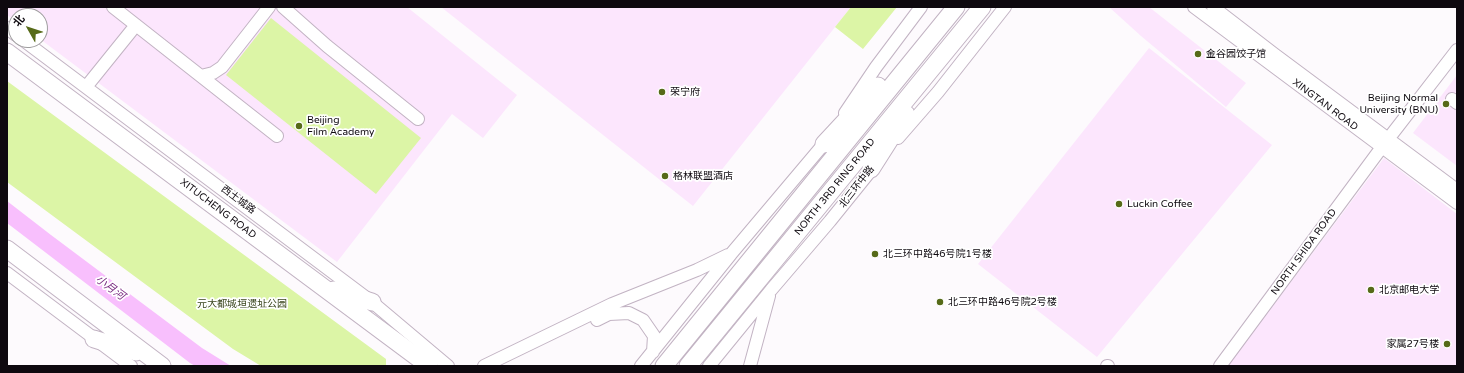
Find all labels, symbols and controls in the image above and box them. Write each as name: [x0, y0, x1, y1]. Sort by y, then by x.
north arrow: [8, 8, 48, 48]
text: 北: [11, 12, 28, 29]
place label: 金谷园饺子馆: [1206, 48, 1266, 60]
marker: 金谷园饺子馆: [1193, 49, 1203, 59]
street label: XINGTAN ROAD: [1290, 77, 1360, 133]
place label: 荣宁府: [670, 86, 700, 98]
marker: 荣宁府: [657, 87, 667, 97]
place label: Beijing Normal University (BNU): [1359, 92, 1438, 116]
marker: Beijing Normal University (BNU): [1441, 99, 1451, 109]
place label: Beijing Film Academy: [307, 114, 374, 138]
marker: Beijing Film Academy: [294, 121, 304, 131]
street label: NORTH 3RD RING ROAD: [792, 136, 878, 238]
street label: 北三环中路: [837, 164, 877, 210]
place label: 格林联盟酒店: [673, 170, 733, 182]
marker: 格林联盟酒店: [660, 171, 670, 181]
street label: XITUCHENG ROAD: [178, 176, 258, 242]
street label: 西土城路: [218, 183, 258, 217]
place label: Luckin Coffee: [1127, 198, 1192, 210]
marker: Luckin Coffee: [1114, 199, 1124, 209]
street label: NORTH SHIDA ROAD: [1269, 207, 1339, 297]
place label: 北三环中路46号院1号楼: [883, 248, 992, 260]
marker: 北三环中路46号院1号楼: [870, 249, 880, 259]
water label: 小月河: [93, 273, 127, 303]
place label: 北京邮电大学: [1379, 284, 1439, 296]
marker: 北京邮电大学: [1366, 285, 1376, 295]
place label: 北三环中路46号院2号楼: [948, 296, 1057, 308]
marker: 北三环中路46号院2号楼: [935, 297, 945, 307]
park label: 元大都城垣遗址公园: [197, 298, 287, 310]
place label: 家属27号楼: [1386, 338, 1439, 350]
marker: 家属27号楼: [1442, 339, 1452, 349]

